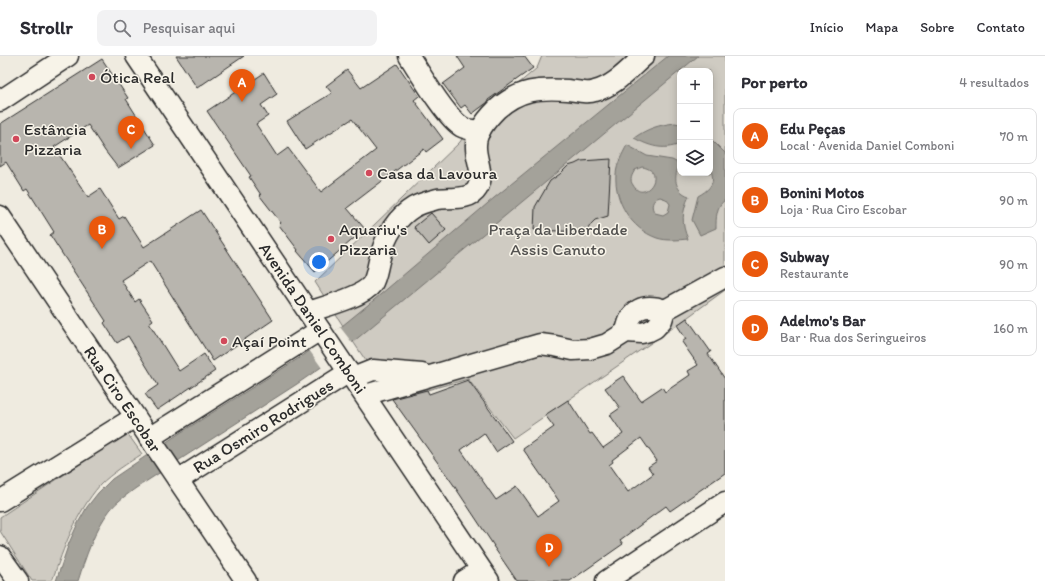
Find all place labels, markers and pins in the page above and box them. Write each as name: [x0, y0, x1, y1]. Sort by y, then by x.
place label: Ótica Real: [100, 67, 175, 87]
pin: A: [229, 69, 255, 102]
marker: Ótica Real: [87, 72, 97, 82]
pin: C: [118, 116, 144, 149]
place label: Estância Pizzaria: [24, 119, 87, 159]
marker: Estância Pizzaria: [11, 134, 21, 144]
place label: Casa da Lavoura: [377, 163, 497, 183]
marker: Casa da Lavoura: [364, 168, 374, 178]
pin: B: [89, 216, 115, 249]
place label: Aquariu's Pizzaria: [339, 219, 407, 259]
marker: Aquariu's Pizzaria: [326, 234, 336, 244]
place label: Açaí Point: [232, 331, 307, 351]
marker: Açaí Point: [219, 336, 229, 346]
pin: D: [536, 534, 562, 567]

